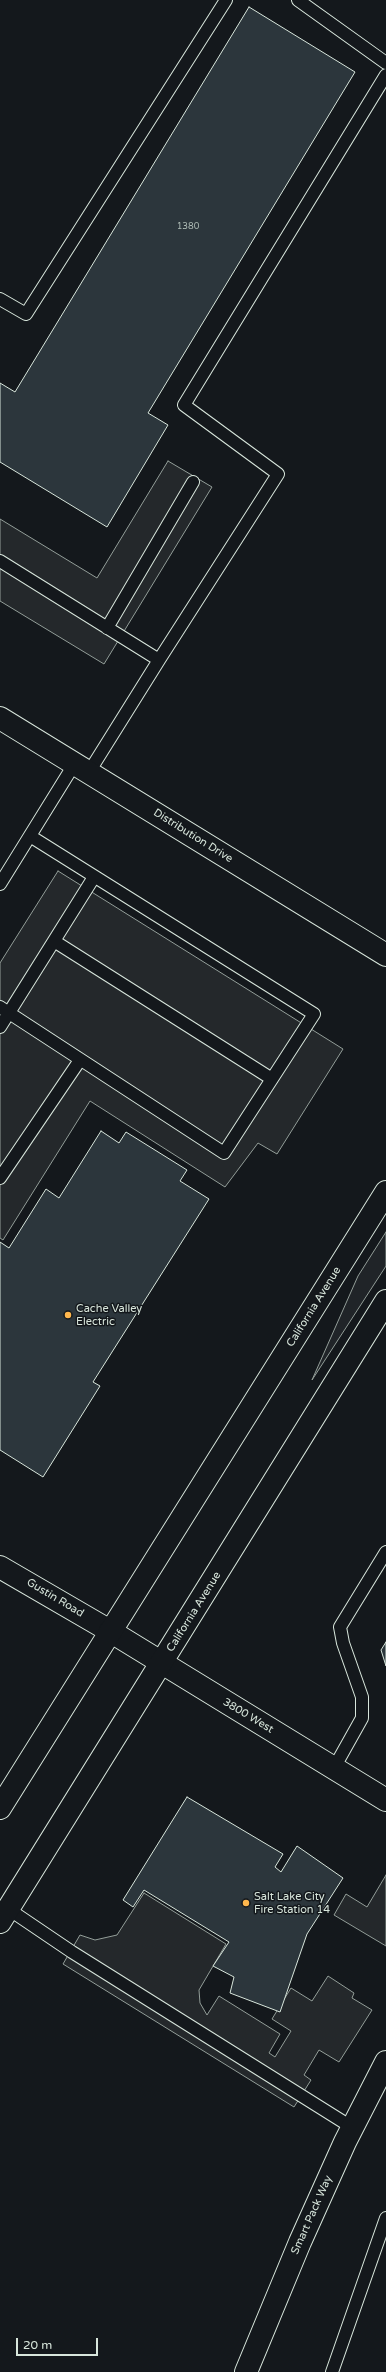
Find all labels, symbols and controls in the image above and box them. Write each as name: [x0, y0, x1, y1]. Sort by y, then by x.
house number: 1380: [177, 222, 199, 232]
street label: Distribution Drive: [151, 806, 235, 866]
street label: California Avenue: [284, 1265, 344, 1349]
place label: Cache Valley Electric: [76, 1302, 142, 1328]
marker: Cache Valley Electric: [63, 1310, 73, 1320]
street label: California Avenue: [164, 1570, 224, 1654]
street label: Gustin Road: [24, 1576, 86, 1620]
street label: 3800 West: [220, 1696, 276, 1736]
place label: Salt Lake City Fire Station 14: [254, 1890, 330, 1916]
marker: Salt Lake City Fire Station 14: [241, 1898, 251, 1908]
street label: Smart Pack Way: [289, 2174, 335, 2256]
scale bar: [18, 2330, 100, 2356]
text: 20 m: [23, 2338, 52, 2352]

